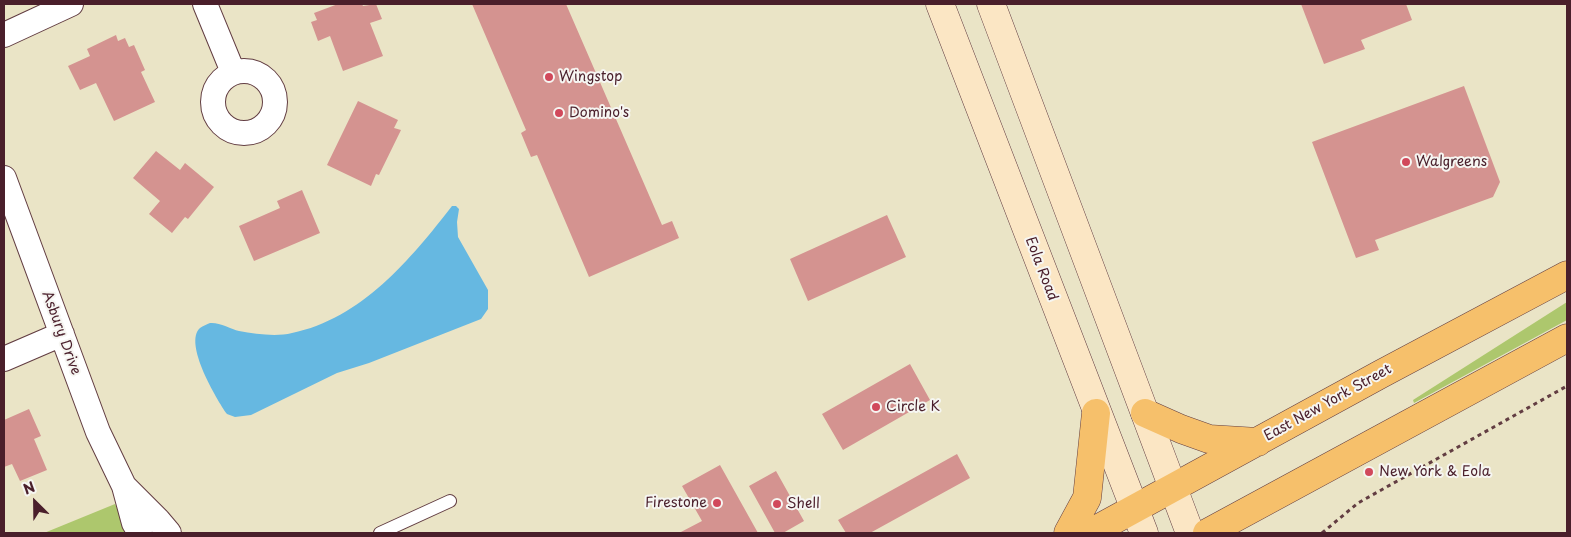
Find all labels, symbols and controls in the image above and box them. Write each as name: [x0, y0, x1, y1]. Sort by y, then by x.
place label: Wingstop: [559, 69, 622, 85]
marker: Wingstop: [543, 71, 555, 83]
place label: Domino's: [569, 105, 629, 121]
marker: Domino's: [553, 107, 565, 119]
place label: Walgreens: [1416, 154, 1487, 170]
marker: Walgreens: [1400, 156, 1412, 168]
street label: Eola Road: [1021, 235, 1061, 303]
street label: Asbury Drive: [38, 289, 84, 377]
street label: East New York Street: [1261, 361, 1395, 445]
place label: Circle K: [886, 399, 940, 415]
marker: Circle K: [870, 401, 882, 413]
place label: New York & Eola: [1379, 464, 1490, 480]
marker: New York & Eola: [1363, 466, 1375, 478]
text: N: [20, 476, 38, 500]
north arrow: [10, 477, 60, 527]
place label: Firestone: [645, 495, 707, 511]
place label: Shell: [787, 496, 820, 512]
marker: Firestone: [711, 497, 723, 509]
marker: Shell: [771, 498, 783, 510]

